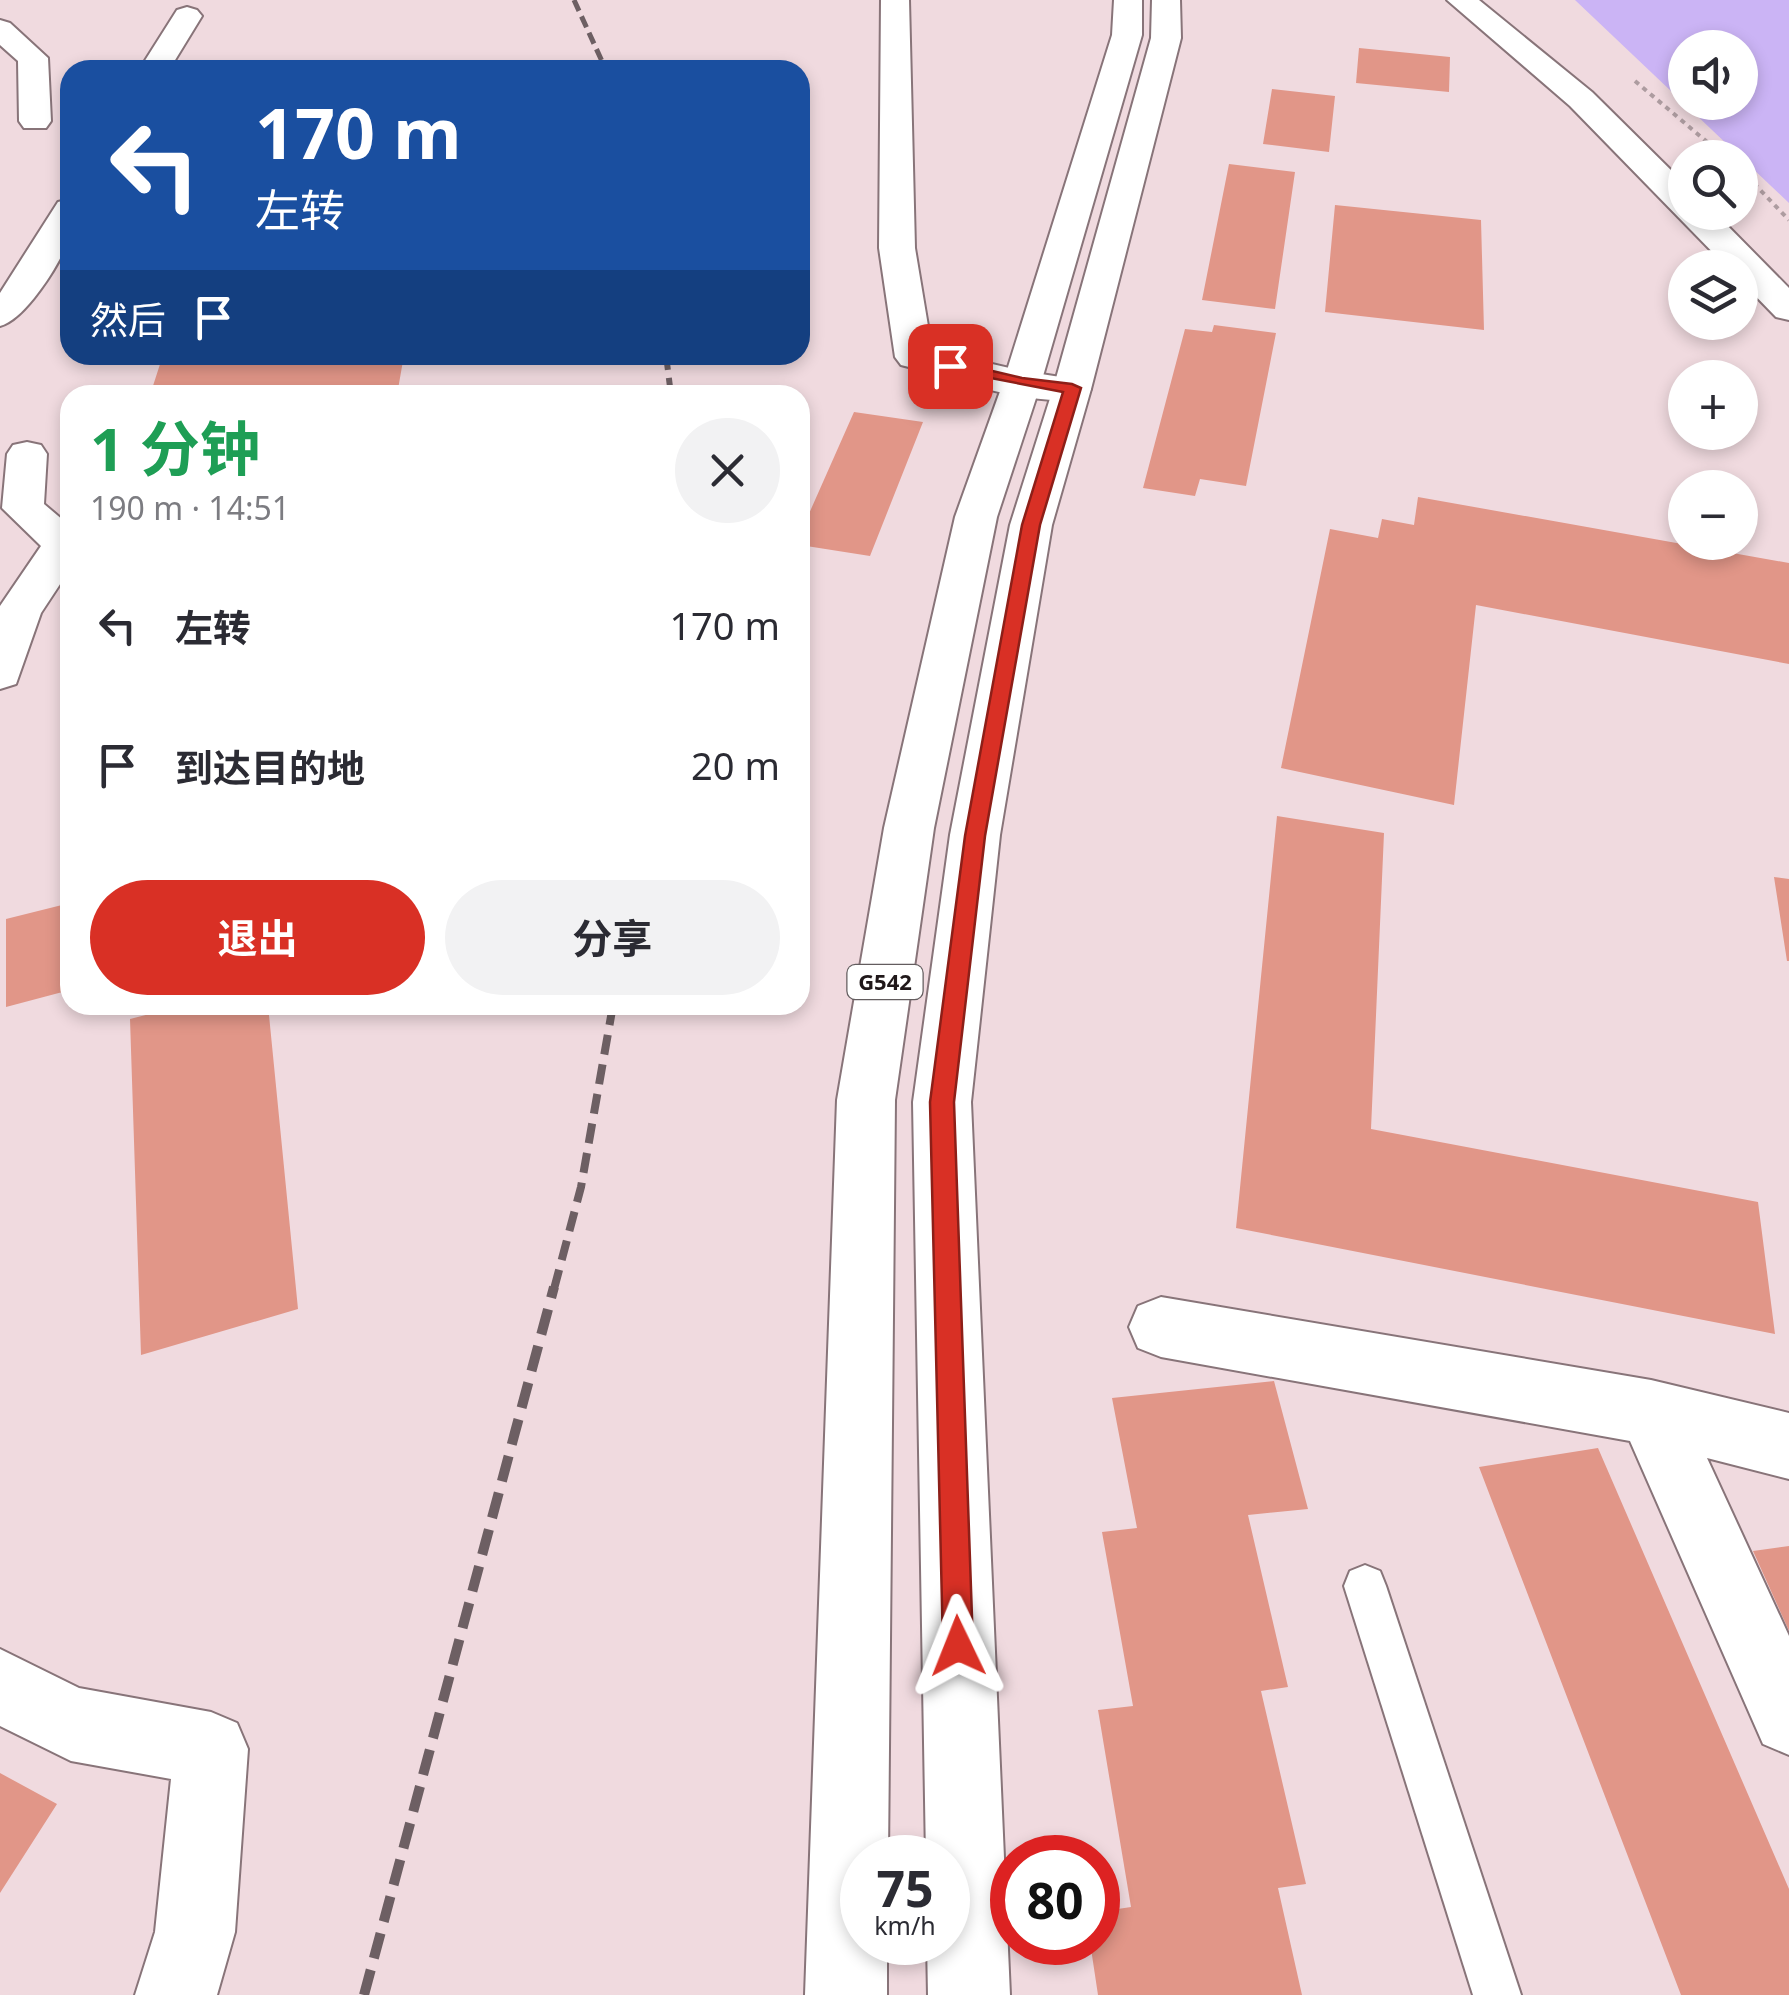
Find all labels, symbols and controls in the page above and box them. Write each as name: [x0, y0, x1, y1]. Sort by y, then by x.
map controls: [1668, 30, 1758, 560]
button: sound: [1668, 30, 1758, 120]
text: 170 m: [255, 84, 462, 180]
icon: left: [90, 100, 220, 230]
button: search: [1668, 140, 1758, 230]
text: 左转: [255, 179, 345, 240]
button: layers: [1668, 250, 1758, 340]
icon: arrive: [186, 290, 241, 345]
text: 然后: [90, 293, 166, 345]
pin: [908, 324, 993, 409]
icon: arrive: [923, 339, 978, 394]
button: +: [1668, 360, 1758, 450]
text: 1 分钟: [90, 407, 260, 489]
button: close: [675, 418, 780, 523]
button: −: [1668, 470, 1758, 560]
text: 190 m · 14:51: [90, 486, 290, 529]
icon: left: [90, 598, 145, 653]
text: 170 m: [669, 599, 780, 651]
text: 左转: [175, 601, 251, 653]
icon: arrive: [90, 738, 145, 793]
text: 20 m: [691, 739, 780, 791]
text: 到达目的地: [175, 741, 365, 793]
button: 退出: [90, 880, 425, 995]
button: 分享: [445, 880, 780, 995]
road number: G542: [848, 965, 922, 999]
position arrow: [906, 1594, 1010, 1698]
speed limit sign: 80: [990, 1835, 1120, 1965]
text: 75: [876, 1854, 934, 1922]
text: km/h: [874, 1908, 936, 1942]

